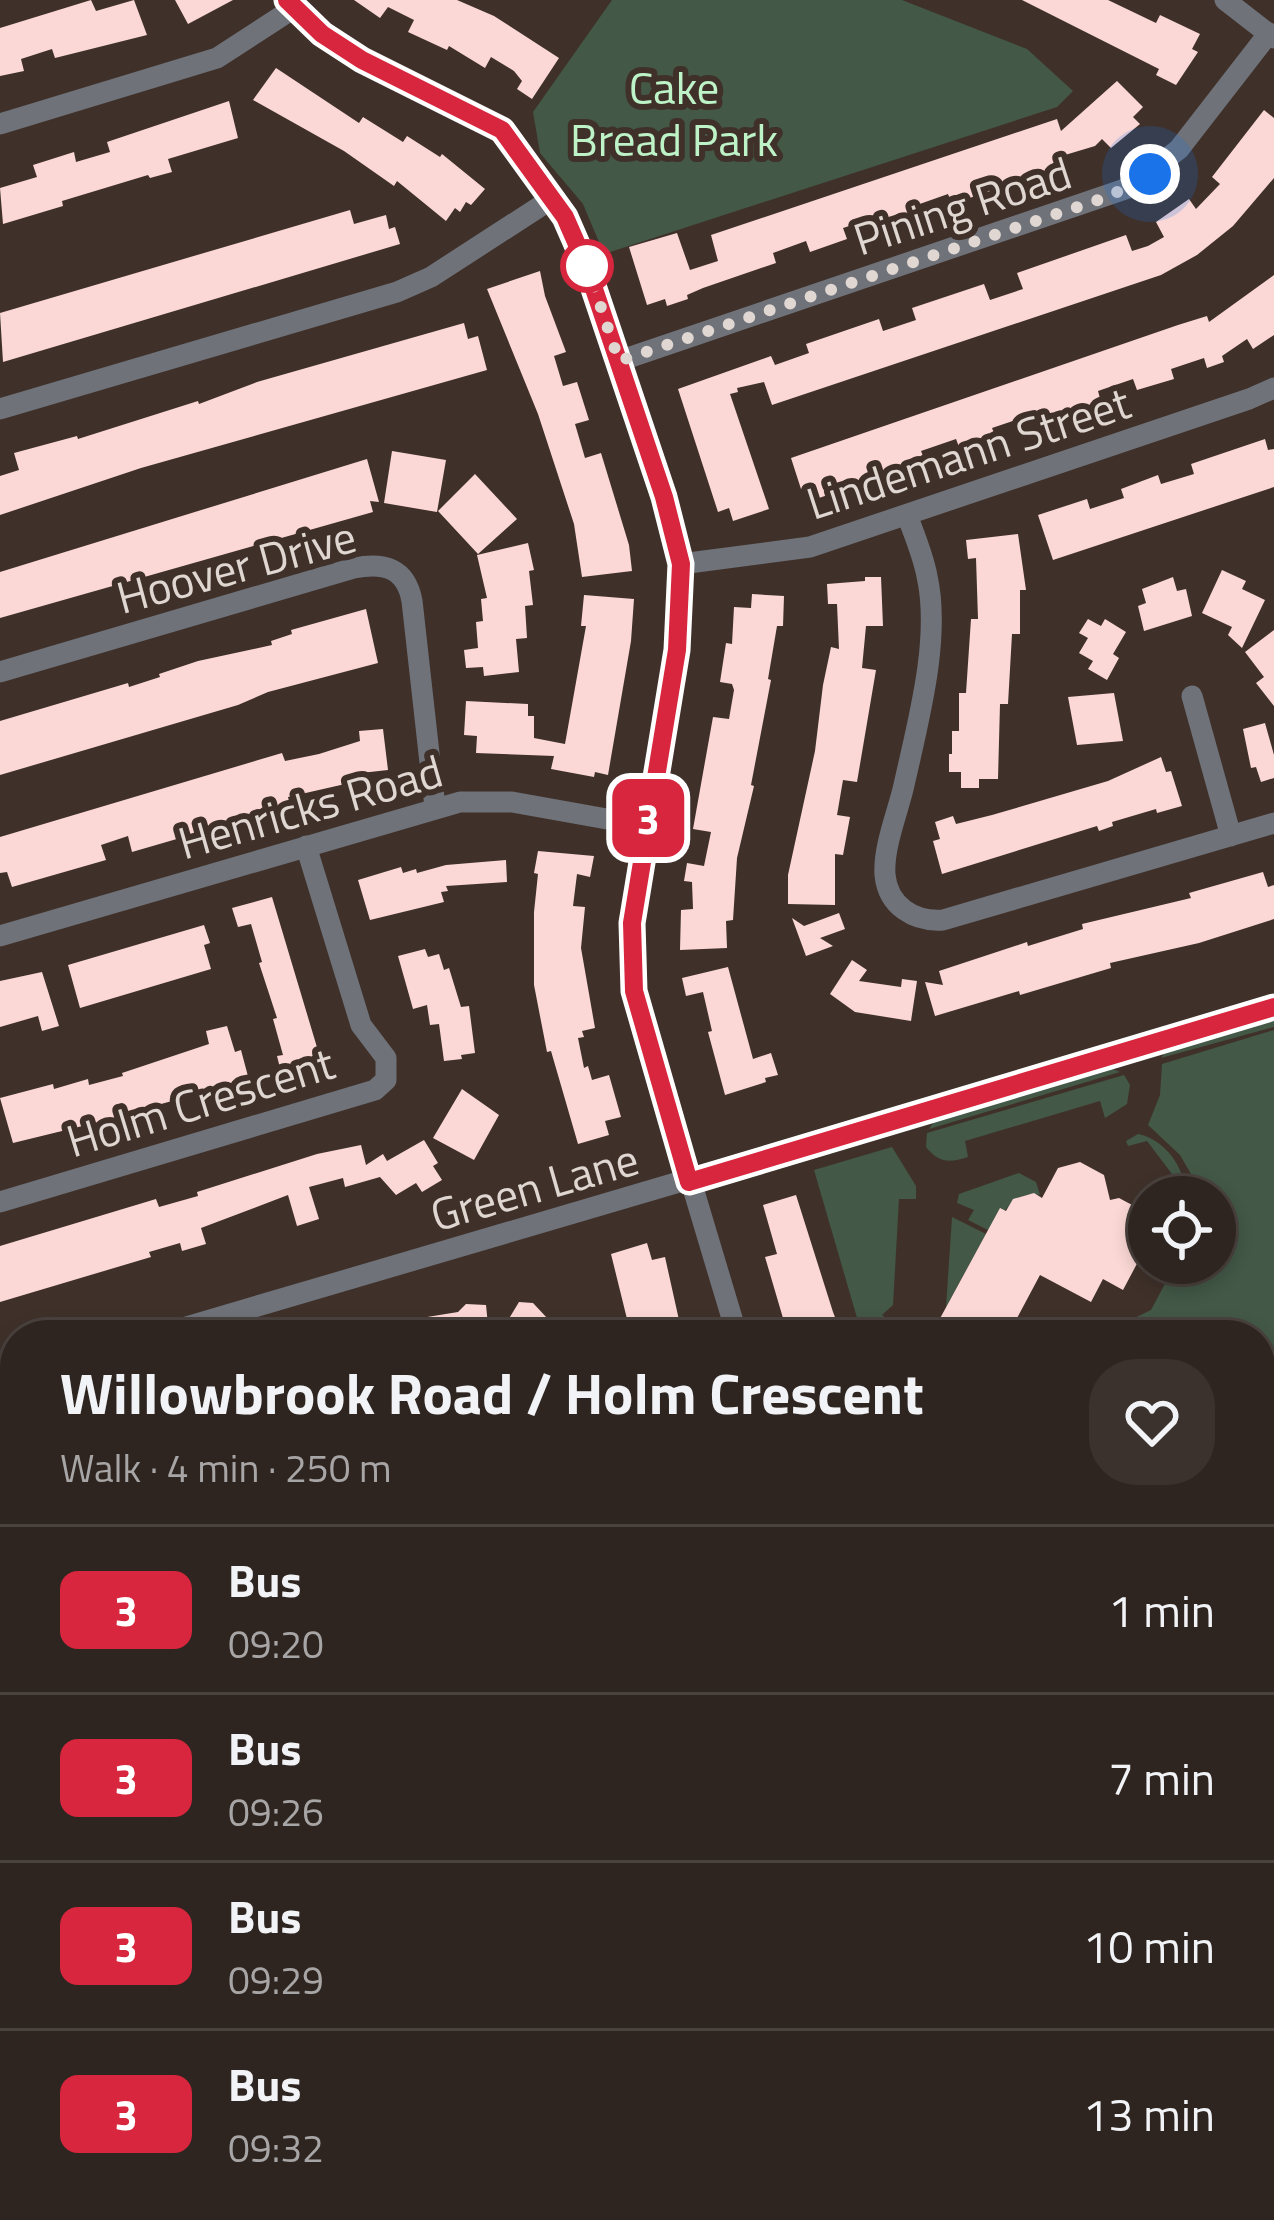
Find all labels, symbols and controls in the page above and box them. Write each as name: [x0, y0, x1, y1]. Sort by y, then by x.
park label: Cake Bread Park: [570, 53, 778, 173]
street label: Pining Road: [844, 138, 1080, 272]
your location: [1120, 144, 1180, 204]
unlabelled marker: [562, 241, 612, 291]
street label: Lindemann Street: [797, 368, 1139, 536]
street label: Hoover Drive: [109, 501, 363, 631]
street label: Henricks Road: [170, 736, 450, 876]
line badge: 3: [609, 779, 687, 857]
text: 3: [636, 786, 660, 850]
street label: Holm Crescent: [58, 1028, 342, 1174]
street label: Green Lane: [422, 1124, 646, 1248]
map controls: [1128, 1176, 1236, 1284]
button: locate: [1128, 1176, 1236, 1284]
text: Willowbrook Road / Holm Crescent: [60, 1349, 924, 1436]
button: heart: [1089, 1359, 1215, 1485]
text: Walk · 4 min · 250 m: [60, 1438, 392, 1497]
text: Bus: [228, 1546, 302, 1614]
text: 1 min: [1108, 1576, 1215, 1644]
text: 3: [114, 1578, 138, 1642]
text: 09:20: [228, 1614, 324, 1673]
text: Bus: [228, 1714, 302, 1782]
text: 7 min: [1108, 1744, 1215, 1812]
text: 3: [114, 1746, 138, 1810]
text: 09:26: [228, 1782, 324, 1841]
text: Bus: [228, 1882, 302, 1950]
text: 10 min: [1083, 1912, 1215, 1980]
text: 3: [114, 1914, 138, 1978]
text: 09:29: [228, 1950, 324, 2009]
text: Bus: [228, 2050, 302, 2118]
text: 13 min: [1083, 2080, 1215, 2148]
text: 3: [114, 2082, 138, 2146]
text: 09:32: [228, 2118, 324, 2177]

